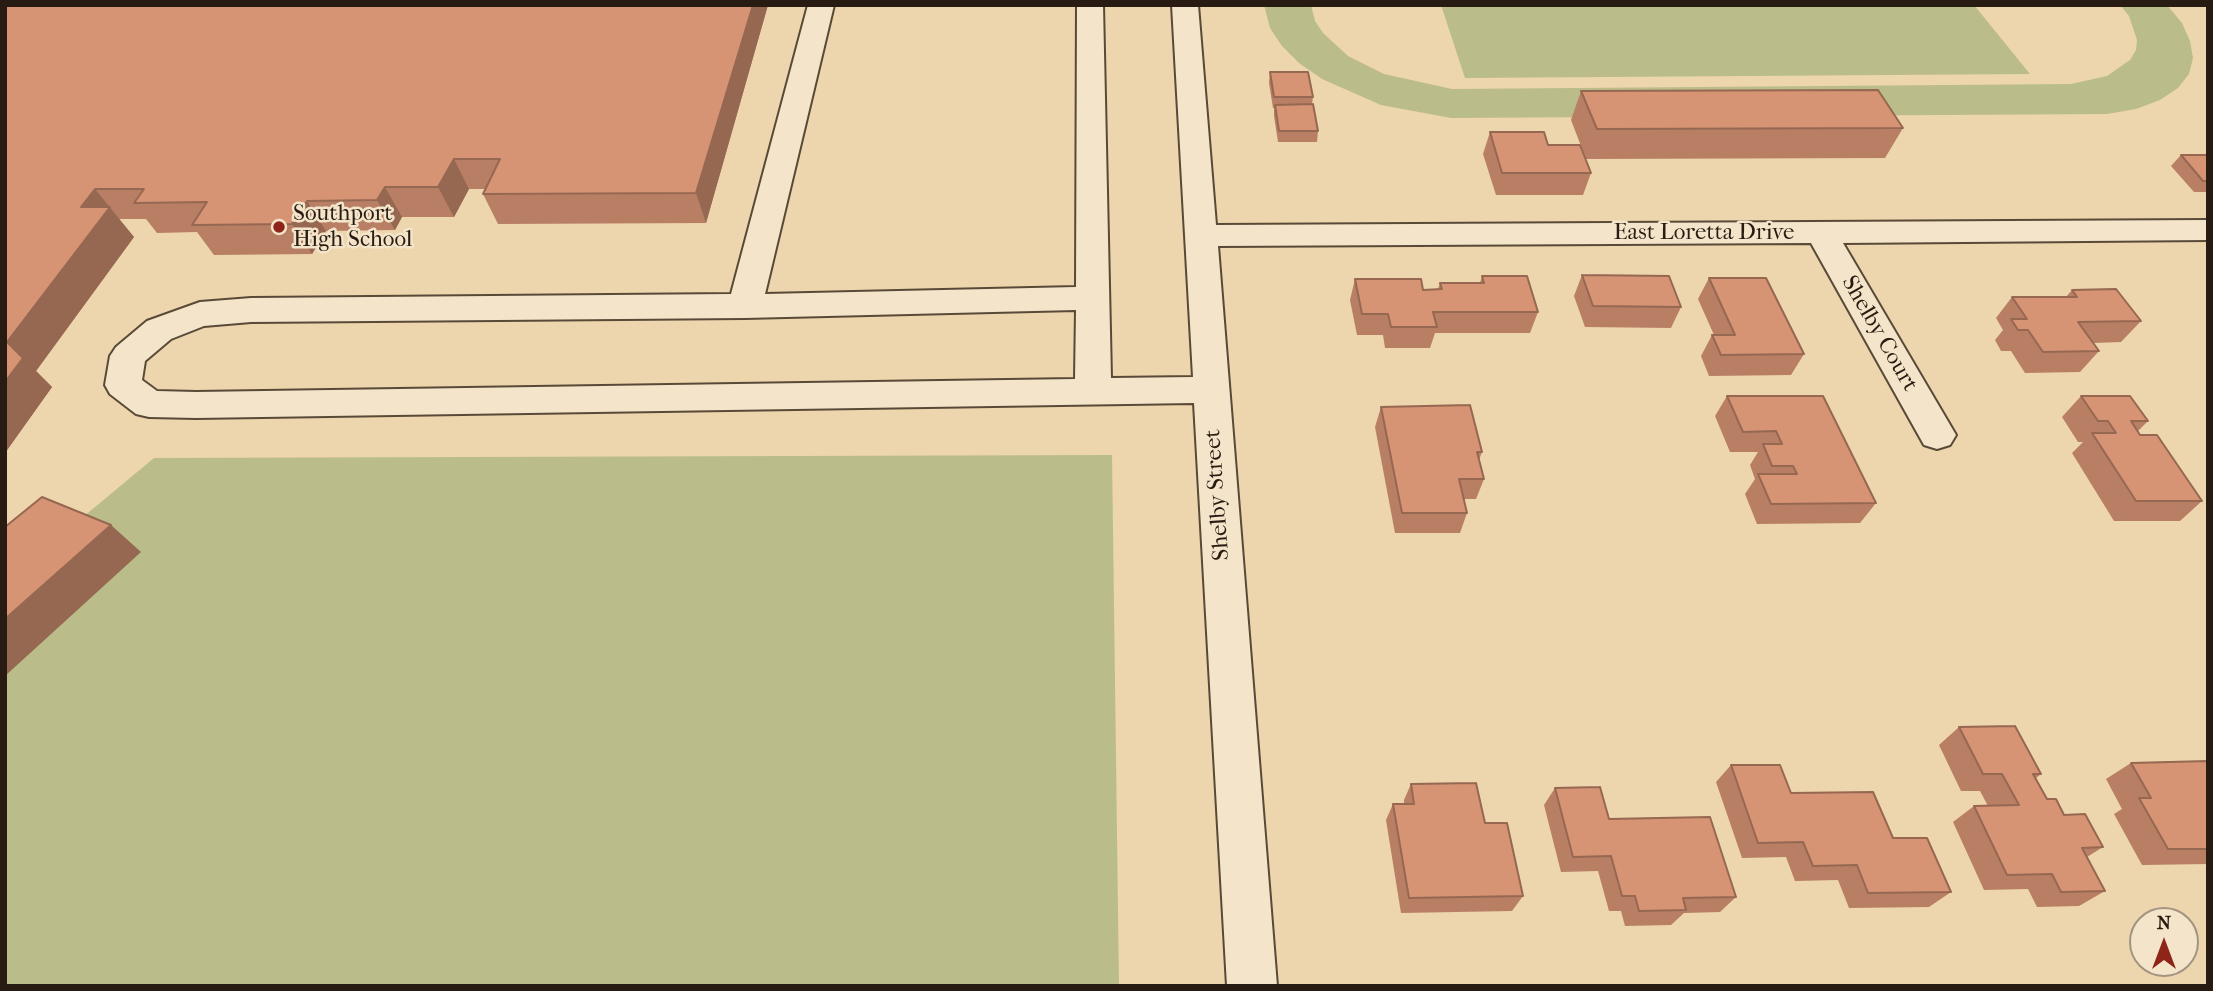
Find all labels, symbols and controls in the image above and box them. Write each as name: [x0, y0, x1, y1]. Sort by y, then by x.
place label: Southport High School: [293, 200, 412, 254]
marker: Southport High School: [271, 219, 287, 235]
street label: East Loretta Drive: [1614, 219, 1794, 247]
street label: Shelby Court: [1835, 271, 1923, 397]
street label: Shelby Street: [1200, 428, 1236, 562]
north arrow: [2129, 907, 2199, 977]
text: N: [2157, 912, 2171, 934]

